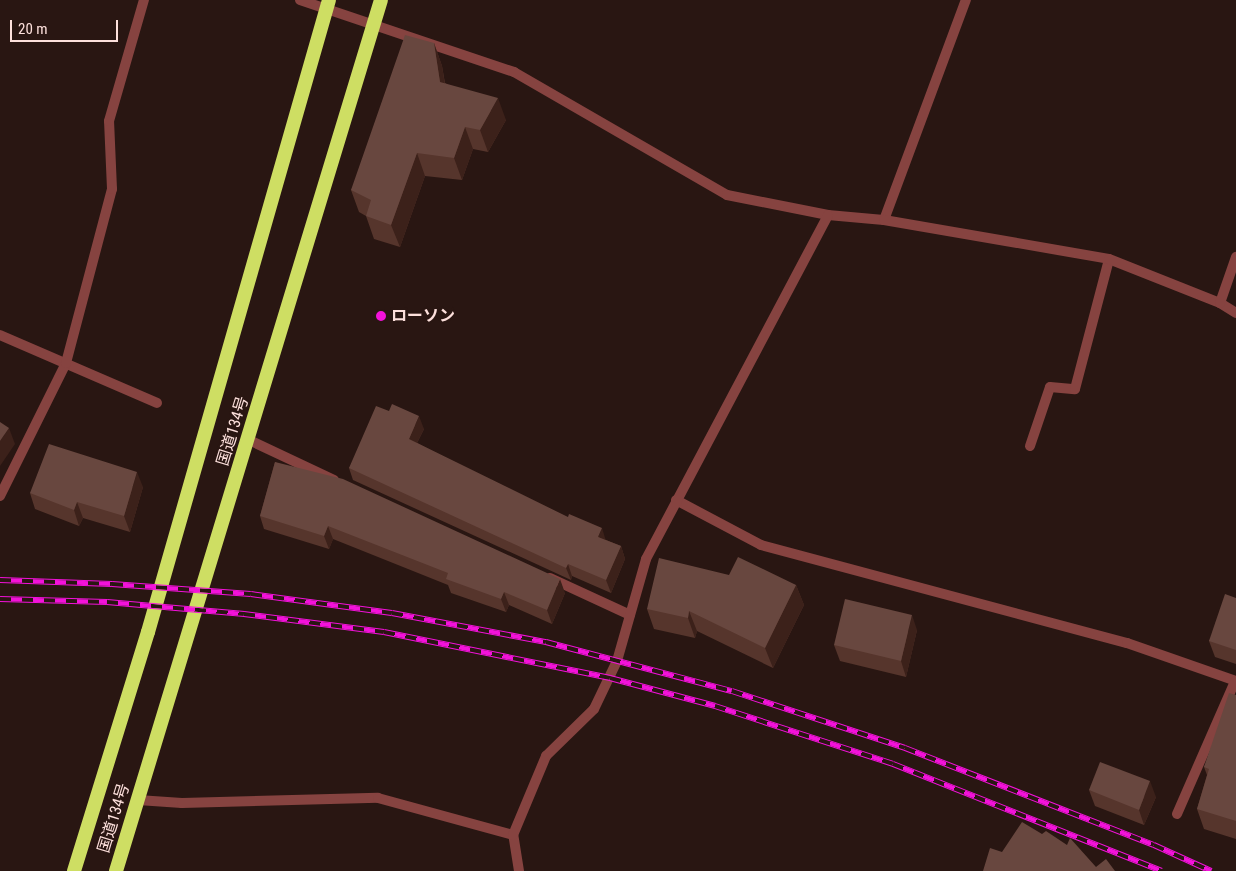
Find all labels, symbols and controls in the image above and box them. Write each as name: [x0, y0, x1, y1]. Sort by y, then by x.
scale bar: [12, 10, 120, 42]
text: 20 m: [18, 20, 48, 38]
place label: ローソン: [391, 306, 455, 326]
marker: ローソン: [375, 310, 387, 322]
street label: 国道134号: [213, 394, 253, 468]
street label: 国道134号: [94, 781, 134, 855]

